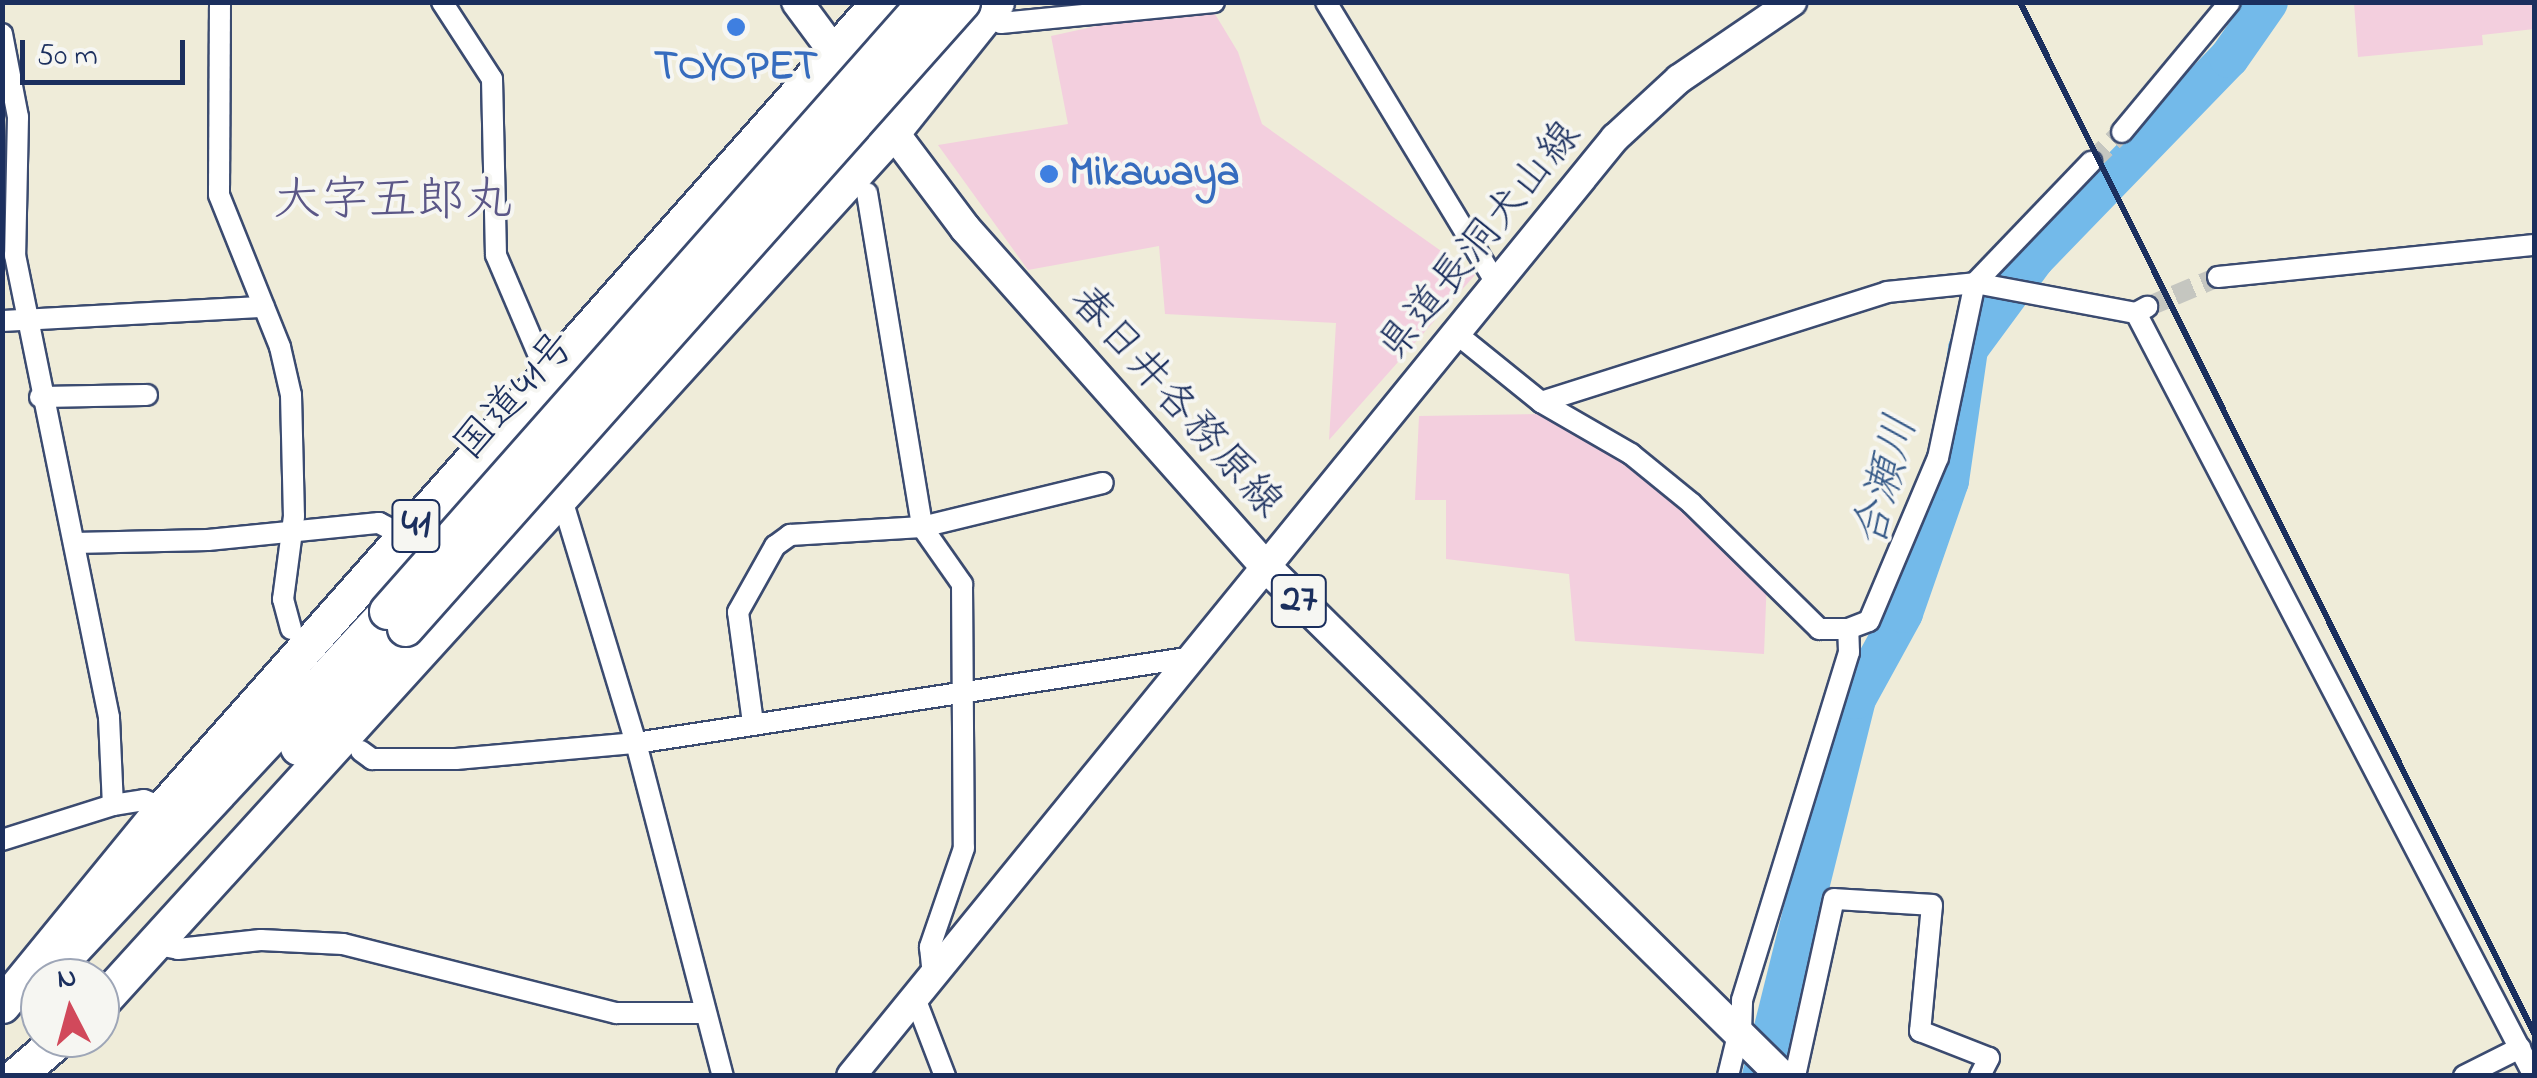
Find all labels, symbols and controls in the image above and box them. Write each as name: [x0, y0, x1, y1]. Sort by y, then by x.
marker: TOYOPET: [725, 16, 747, 38]
scale bar: [25, 20, 190, 82]
text: 50 m: [37, 35, 98, 79]
place label: TOYOPET: [654, 43, 818, 93]
street label: 県道長洞犬山線: [1369, 112, 1593, 372]
place label: Mikawaya: [1069, 149, 1239, 199]
marker: Mikawaya: [1038, 163, 1060, 185]
district label: 大字五郎丸: [273, 174, 513, 232]
street label: 春日井各務原線: [1058, 277, 1292, 529]
street label: 国道41号: [445, 322, 587, 472]
water label: 合瀬川: [1844, 410, 1932, 554]
road number: 41: [391, 491, 441, 561]
road number: 27: [1269, 566, 1329, 636]
north arrow: [20, 958, 120, 1058]
text: N: [55, 958, 79, 1001]

